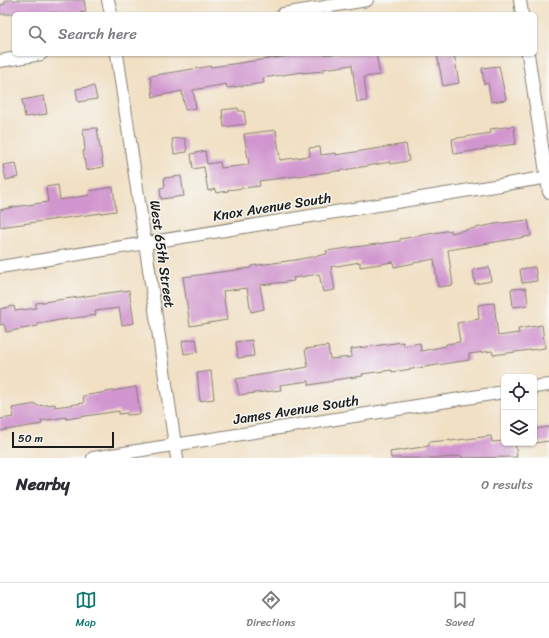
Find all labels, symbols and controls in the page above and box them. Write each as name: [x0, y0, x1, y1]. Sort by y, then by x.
search box: [12, 12, 537, 56]
text: Search here: [58, 21, 137, 47]
icon: search: [26, 23, 48, 45]
street label: Knox Avenue South: [211, 185, 333, 229]
street label: West 65th Street: [142, 199, 182, 309]
map controls: [501, 374, 537, 446]
button: locate: [501, 374, 537, 410]
street label: James Avenue South: [231, 388, 360, 432]
button: layers: [501, 410, 537, 446]
text: 50 m: [18, 429, 43, 448]
scale bar: [12, 430, 114, 449]
text: Nearby: [16, 469, 70, 499]
text: 0 results: [481, 473, 533, 496]
tab: Map: [75, 589, 97, 632]
tab: Directions: [246, 589, 296, 632]
tab: Saved: [445, 589, 474, 632]

